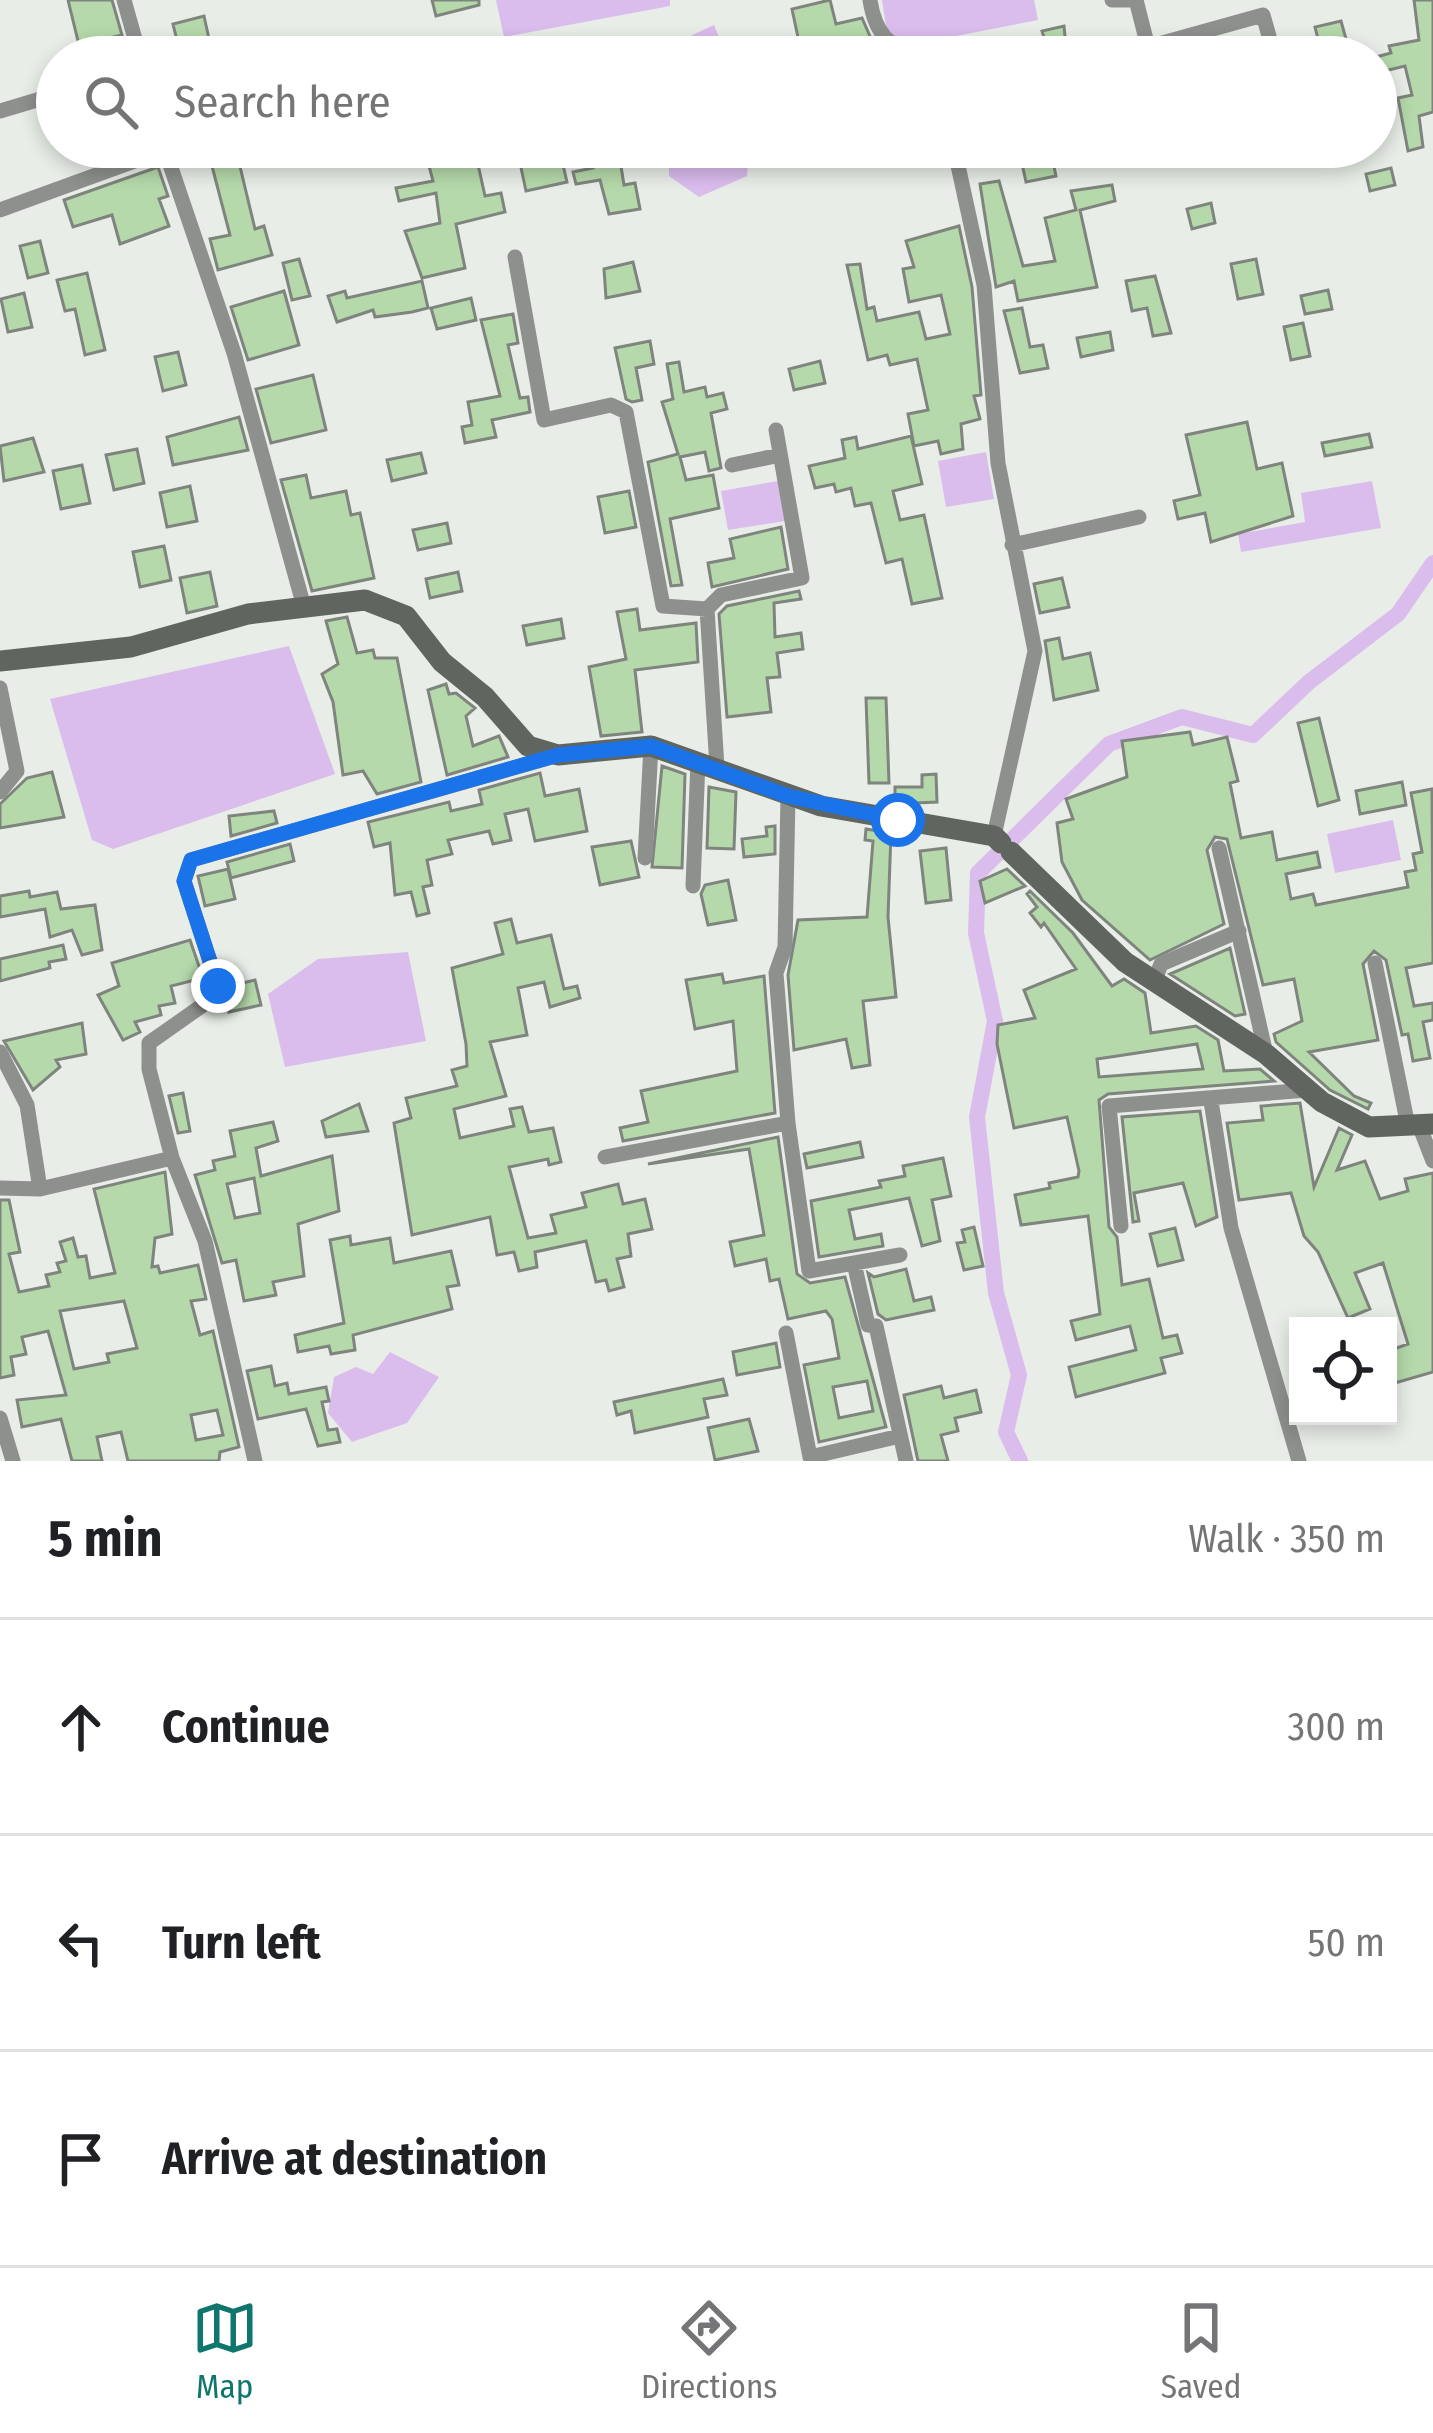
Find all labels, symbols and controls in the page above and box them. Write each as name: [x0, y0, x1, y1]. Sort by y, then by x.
search box: [36, 36, 1397, 168]
icon: search: [78, 69, 144, 135]
text: Search here: [174, 75, 391, 129]
route start: [871, 793, 925, 847]
route end: [191, 959, 245, 1013]
map controls: [1289, 1317, 1397, 1425]
button: locate: [1289, 1317, 1397, 1425]
text: 5 min: [48, 1508, 163, 1570]
text: Walk · 350 m: [1188, 1516, 1385, 1562]
icon: ahead: [48, 1694, 114, 1760]
text: Continue: [162, 1700, 330, 1754]
text: 300 m: [1288, 1704, 1385, 1750]
icon: left: [48, 1910, 114, 1976]
text: Turn left: [162, 1916, 321, 1970]
text: 50 m: [1308, 1920, 1385, 1966]
icon: arrive: [48, 2126, 114, 2192]
text: Arrive at destination: [162, 2132, 547, 2186]
tab: Map: [192, 2295, 258, 2407]
tab: Directions: [641, 2295, 777, 2407]
tab: Saved: [1161, 2295, 1241, 2407]

